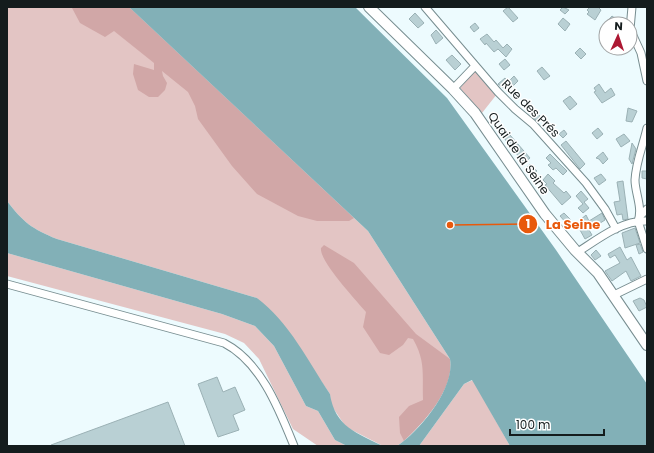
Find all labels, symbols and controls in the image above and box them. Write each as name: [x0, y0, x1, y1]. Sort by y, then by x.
north arrow: [598, 16, 638, 56]
text: N: [614, 18, 623, 34]
street label: Rue des Prés: [498, 75, 564, 141]
street label: Quai de la Seine: [484, 108, 554, 198]
callout: La Seine: [518, 211, 608, 236]
text: 1: [526, 215, 530, 232]
text: La Seine: [546, 215, 600, 234]
scale bar: [510, 411, 604, 437]
text: 100 m: [516, 416, 550, 433]

